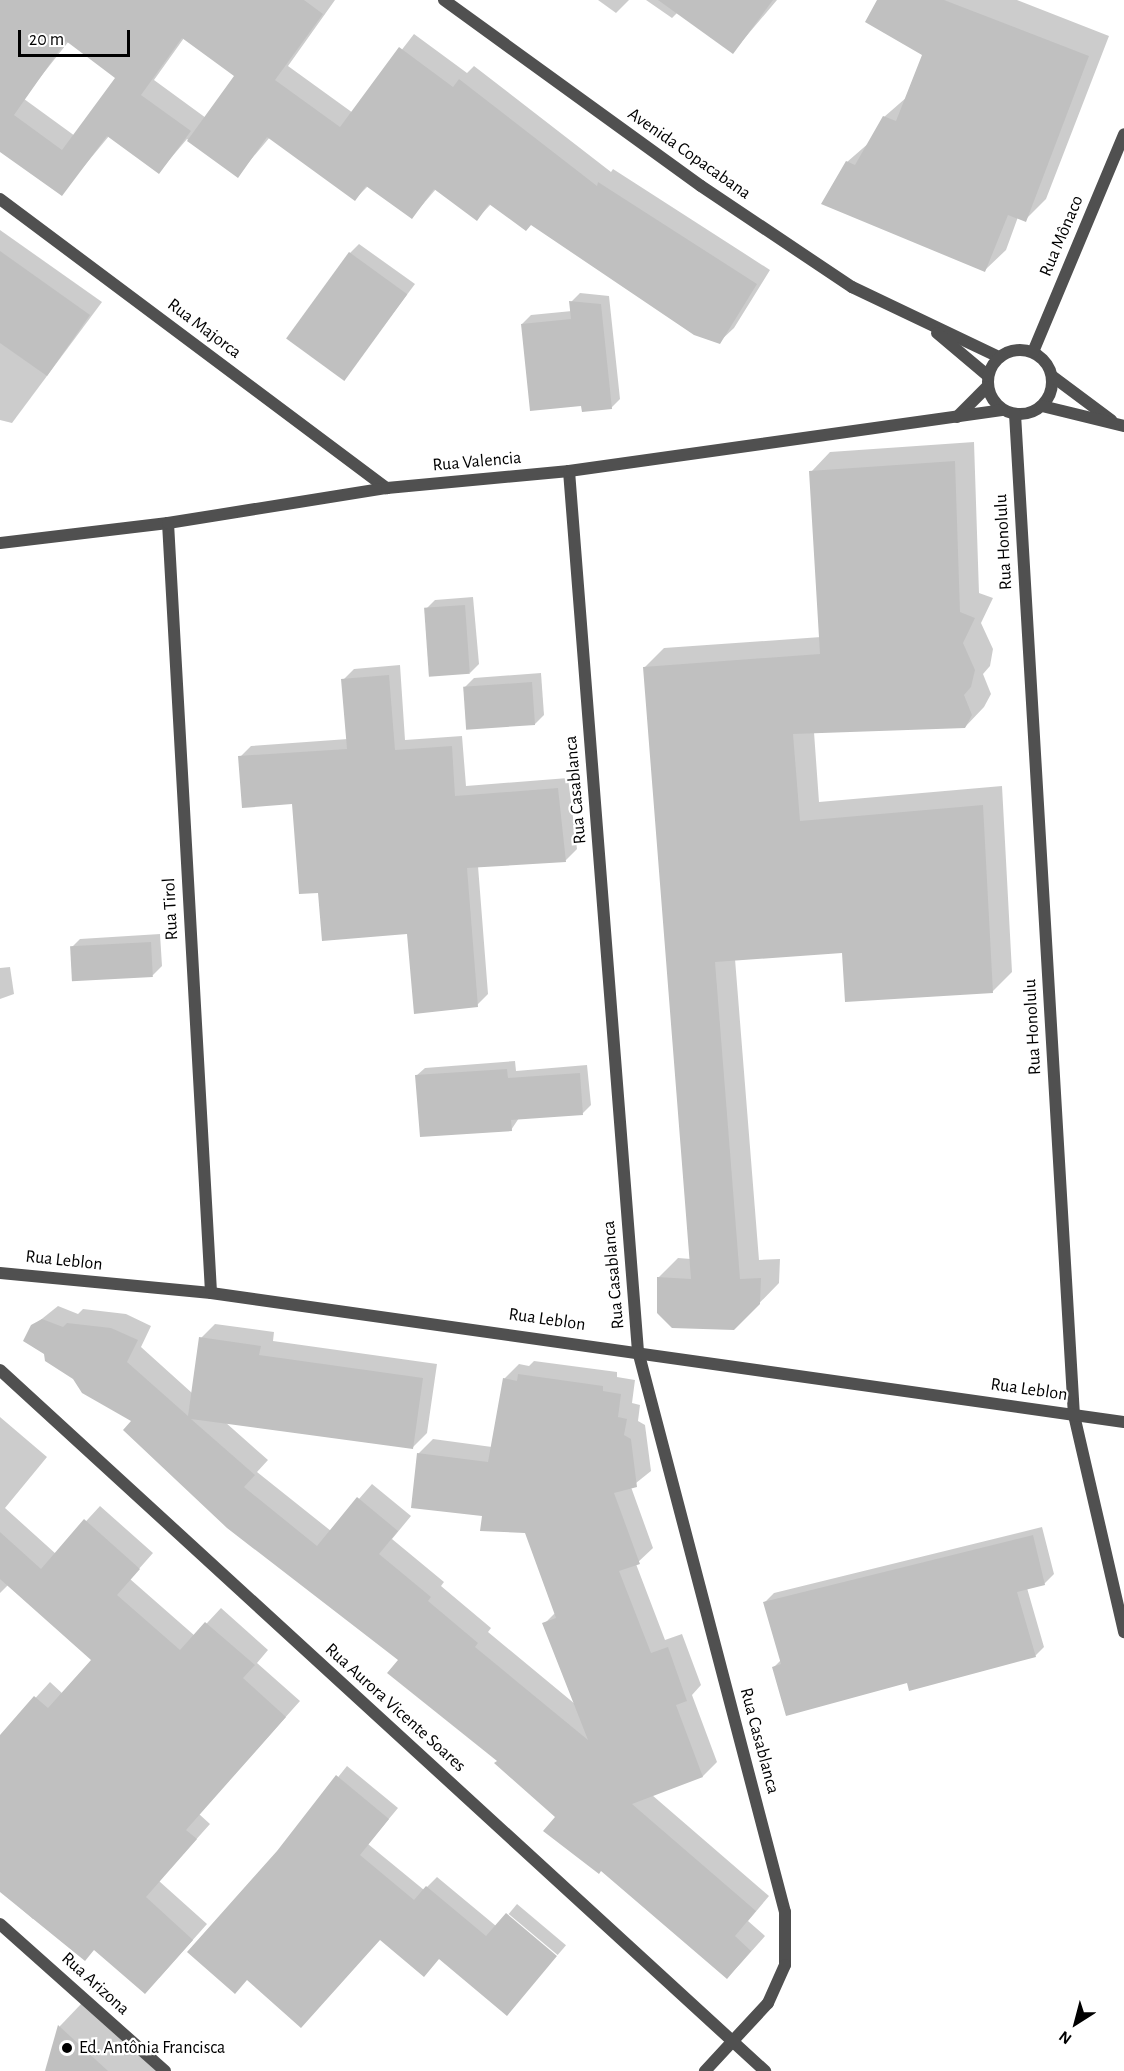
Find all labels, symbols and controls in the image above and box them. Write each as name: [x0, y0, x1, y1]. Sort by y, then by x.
scale bar: [21, 18, 134, 56]
text: 20 m: [29, 31, 64, 49]
street label: Avenida Copacabana: [623, 103, 755, 205]
street label: Rua Mônaco: [1035, 192, 1089, 280]
street label: Rua Majorca: [163, 294, 245, 364]
street label: Rua Valencia: [432, 447, 522, 477]
street label: Rua Honolulu: [991, 493, 1017, 591]
street label: Rua Casablanca: [560, 735, 592, 845]
street label: Rua Tirol: [159, 877, 183, 941]
street label: Rua Honolulu: [1020, 978, 1046, 1076]
street label: Rua Casablanca: [598, 1220, 630, 1330]
street label: Rua Leblon: [24, 1246, 104, 1276]
street label: Rua Leblon: [507, 1304, 587, 1336]
street label: Rua Leblon: [989, 1374, 1069, 1406]
street label: Rua Aurora Vicente Soares: [320, 1639, 470, 1777]
street label: Rua Casablanca: [734, 1686, 784, 1796]
street label: Rua Arizona: [57, 1948, 133, 2020]
north arrow: [1046, 1993, 1106, 2053]
text: N: [1056, 2028, 1075, 2047]
place label: Ed. Antônia Francisca: [79, 2037, 225, 2059]
marker: Ed. Antônia Francisca: [60, 2041, 74, 2055]

